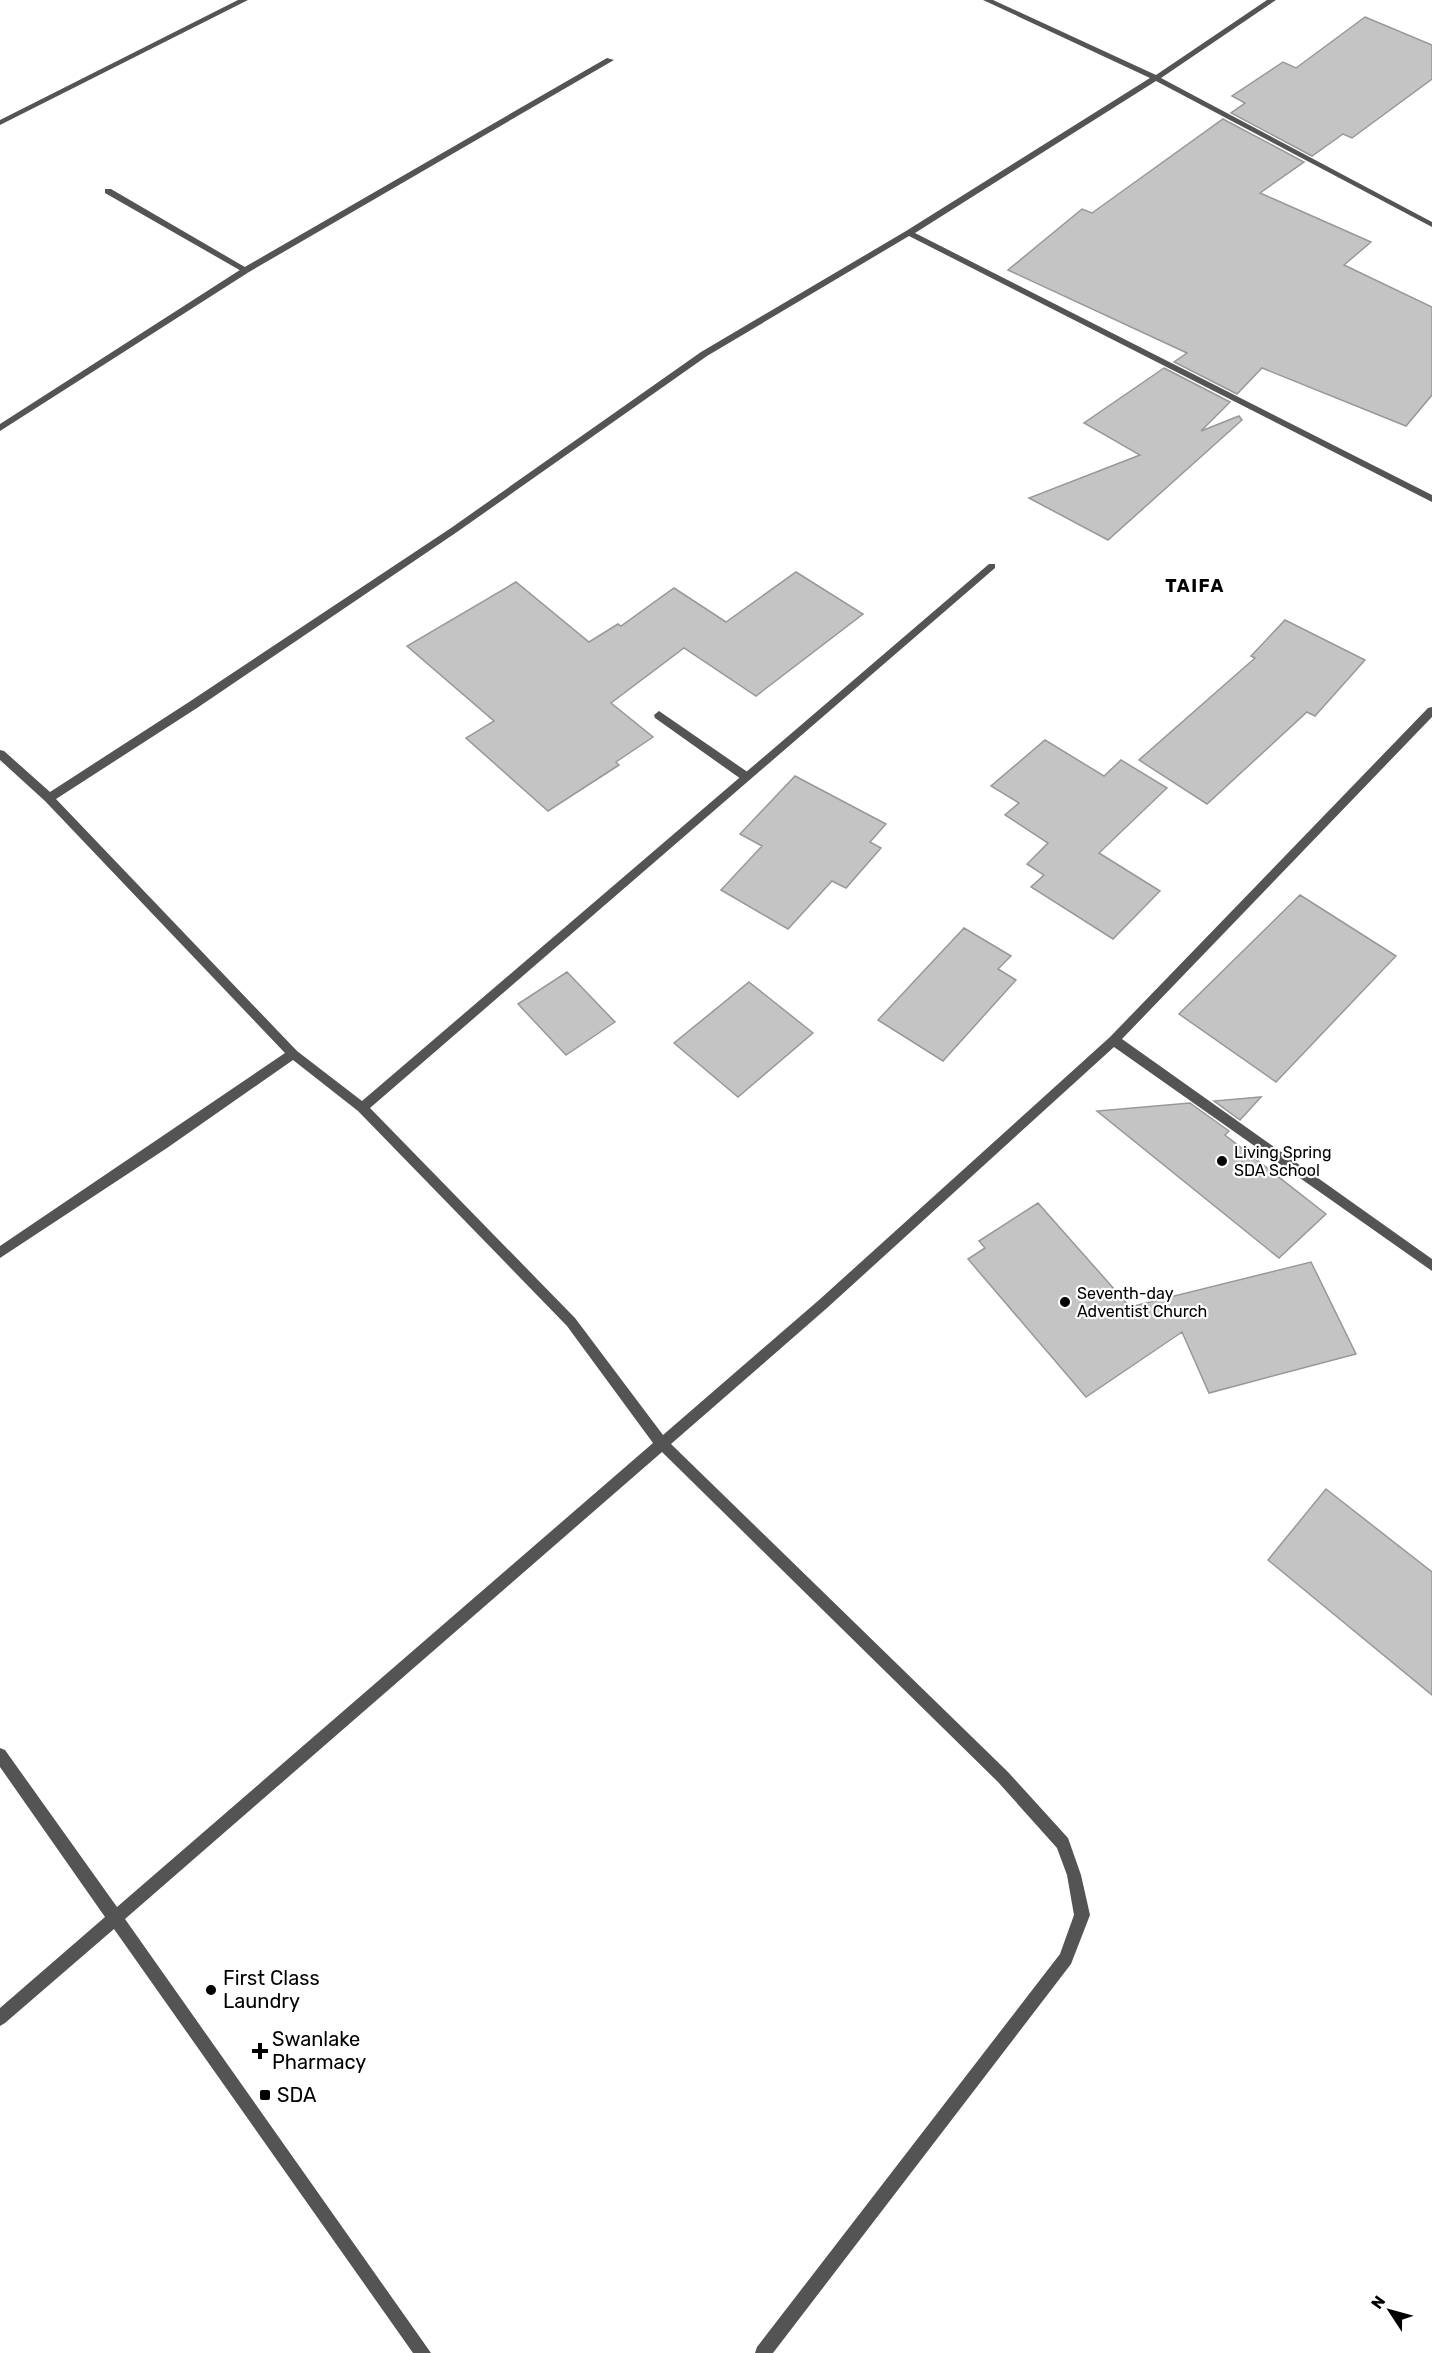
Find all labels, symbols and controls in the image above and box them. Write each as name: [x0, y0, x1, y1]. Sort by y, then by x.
district label: TAIFA: [1165, 575, 1225, 597]
place label: Living Spring SDA School: [1234, 1143, 1331, 1180]
marker: Living Spring SDA School: [1215, 1154, 1229, 1168]
place label: Seventh-day Adventist Church: [1077, 1284, 1207, 1321]
marker: Seventh-day Adventist Church: [1058, 1295, 1072, 1309]
place label: First Class Laundry: [223, 1966, 320, 2013]
marker: First Class Laundry: [204, 1983, 218, 1997]
place label: Swanlake Pharmacy: [272, 2027, 366, 2074]
marker: Swanlake Pharmacy: [253, 2044, 267, 2058]
place label: SDA: [277, 2083, 316, 2107]
marker: SDA: [258, 2088, 272, 2102]
north arrow: [1360, 2281, 1420, 2341]
text: N: [1367, 2292, 1389, 2313]

